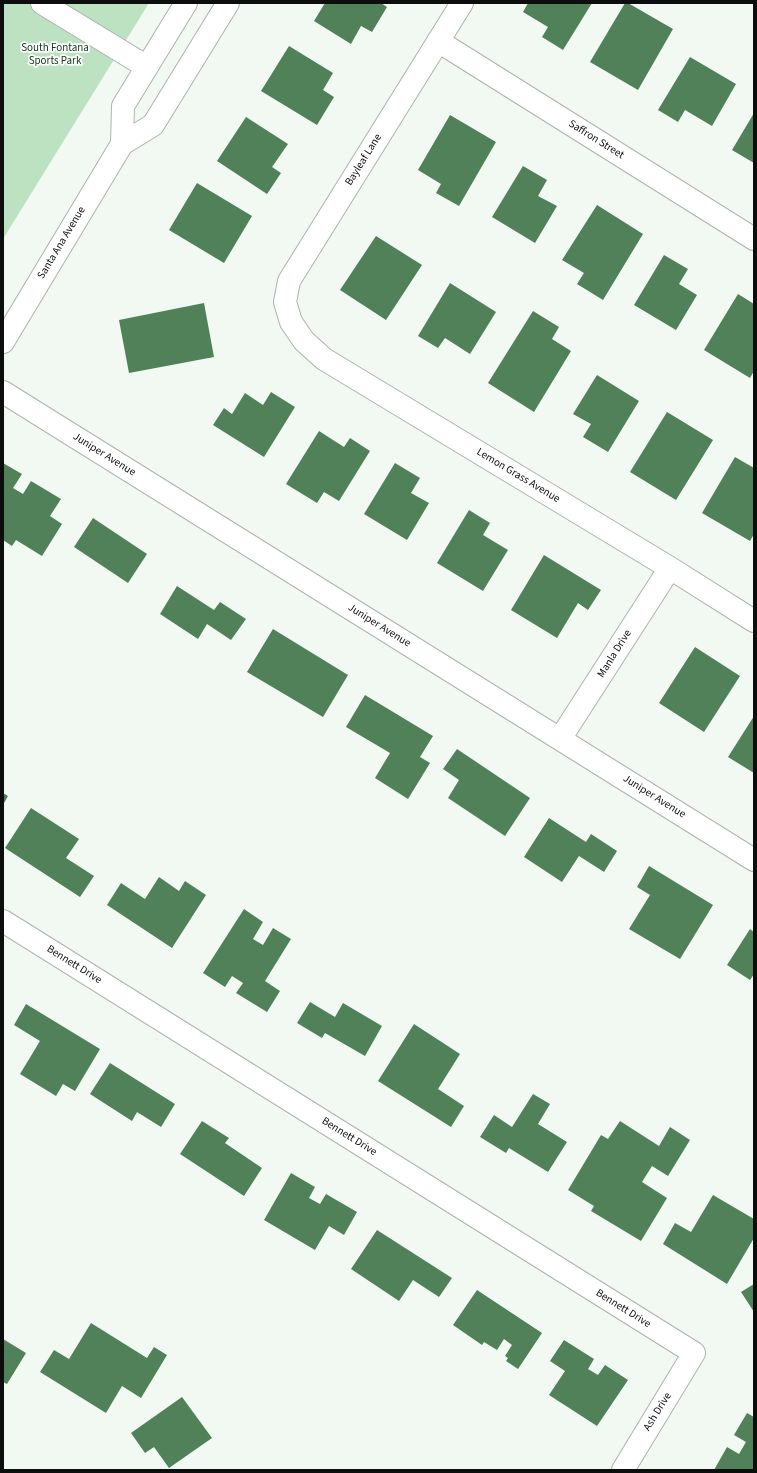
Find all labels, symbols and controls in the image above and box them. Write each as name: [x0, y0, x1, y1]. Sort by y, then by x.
park label: South Fontana Sports Park: [21, 42, 89, 68]
street label: Saffron Street: [566, 118, 626, 162]
street label: Bayleaf Lane: [343, 132, 385, 188]
street label: Santa Ana Avenue: [35, 204, 89, 282]
street label: Juniper Avenue: [70, 430, 138, 480]
street label: Lemon Grass Avenue: [474, 446, 562, 506]
street label: Juniper Avenue: [345, 601, 413, 651]
street label: Manla Drive: [595, 628, 635, 680]
street label: Juniper Avenue: [620, 772, 688, 822]
street label: Bennett Drive: [44, 943, 104, 987]
street label: Bennett Drive: [319, 1115, 379, 1159]
street label: Bennett Drive: [593, 1287, 653, 1331]
street label: Ash Drive: [641, 1390, 675, 1434]

